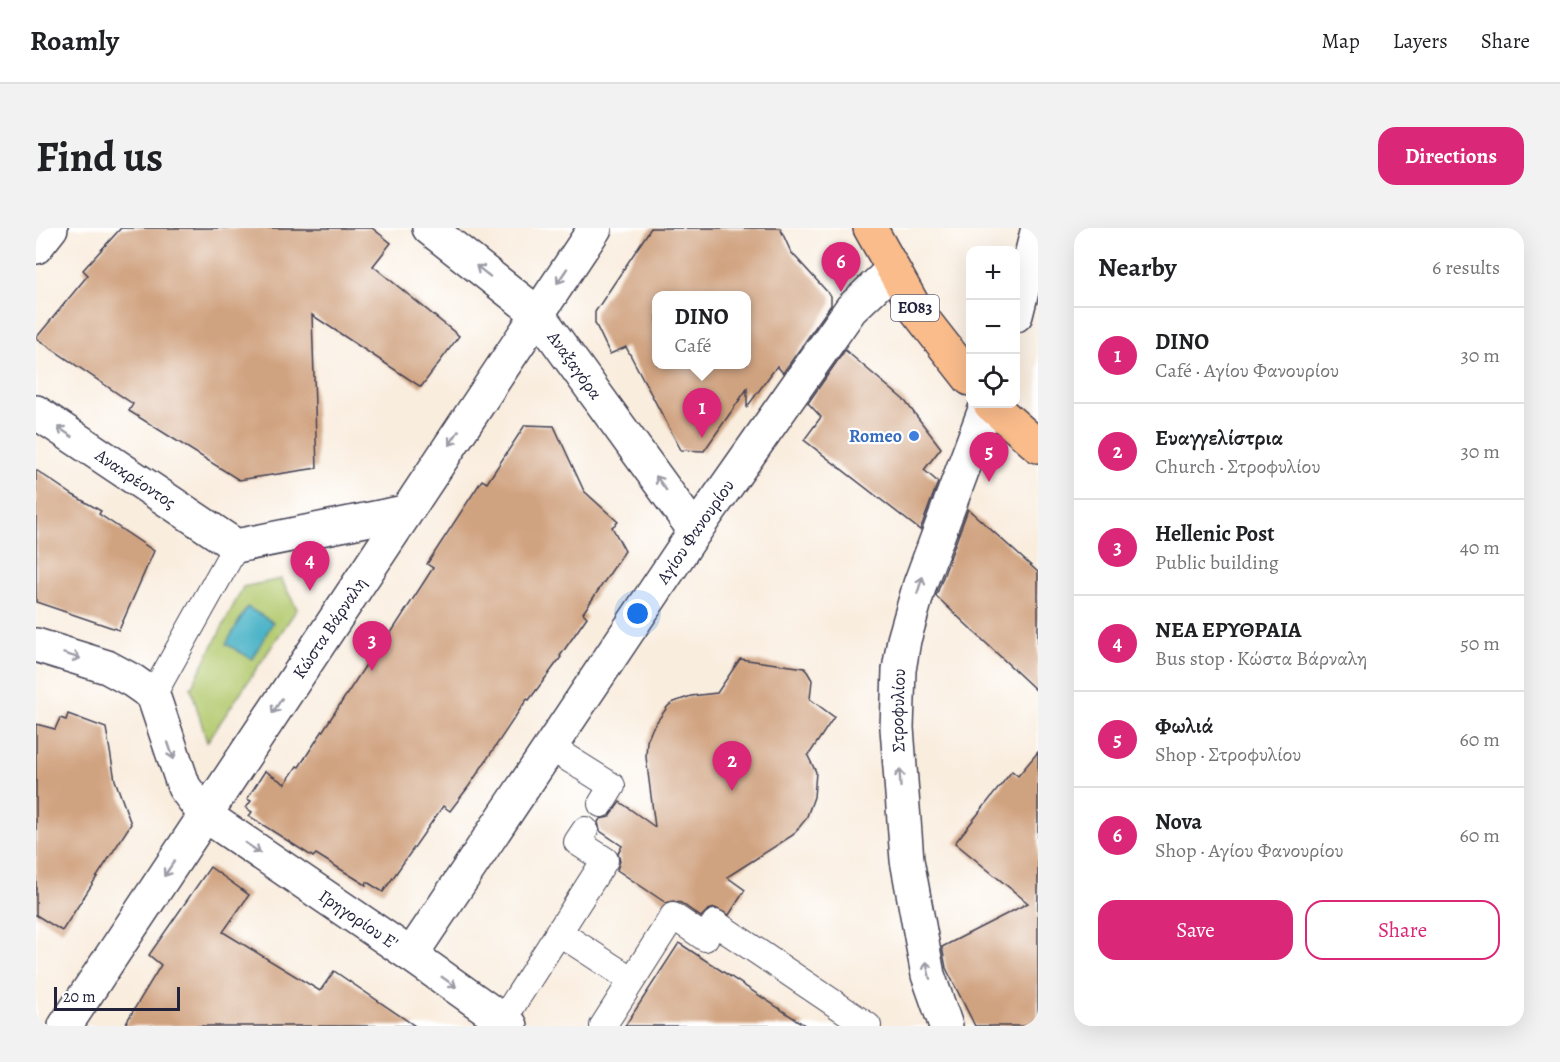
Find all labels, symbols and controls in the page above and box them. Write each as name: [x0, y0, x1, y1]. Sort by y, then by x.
text: Roamly: [30, 22, 119, 60]
text: Map: [1321, 27, 1360, 55]
text: Layers: [1393, 27, 1448, 55]
text: Share: [1481, 27, 1530, 55]
button: Directions: [1378, 127, 1524, 185]
text: Find us: [36, 128, 163, 185]
pin: 6: [822, 242, 860, 292]
map controls: [966, 246, 1020, 408]
button: +: [966, 246, 1020, 300]
text: Nearby: [1098, 250, 1177, 285]
text: 6 results: [1432, 254, 1500, 281]
one-way arrow: [475, 264, 491, 277]
one-way arrow: [556, 268, 568, 284]
popup: [652, 291, 751, 369]
road number: ΕΟ83: [891, 295, 939, 321]
button: −: [966, 300, 1020, 354]
text: DINO: [674, 302, 729, 332]
street label: Αναξαγόρα: [541, 325, 608, 405]
text: DINO: [1155, 327, 1209, 357]
text: Café: [674, 332, 711, 359]
text: 1: [1114, 342, 1121, 369]
text: 30 m: [1460, 342, 1500, 369]
button: locate: [966, 354, 1020, 408]
text: Café · Αγίου Φανουρίου: [1155, 357, 1339, 384]
pin: 1: [682, 388, 722, 438]
text: Ευαγγελίστρια: [1155, 423, 1283, 453]
place label: Romeo: [849, 424, 902, 448]
one-way arrow: [57, 425, 74, 438]
marker: Romeo: [907, 429, 921, 443]
one-way arrow: [448, 430, 460, 446]
pin: 5: [970, 432, 1008, 482]
text: 2: [1113, 438, 1122, 465]
text: 30 m: [1460, 438, 1500, 465]
street label: Ανακρέοντος: [90, 443, 181, 514]
text: Church · Στροφυλίου: [1155, 453, 1321, 480]
street label: Αγίου Φανουρίου: [650, 475, 740, 589]
one-way arrow: [655, 476, 667, 492]
text: Hellenic Post: [1155, 519, 1274, 549]
text: 3: [1113, 534, 1122, 561]
text: 40 m: [1460, 534, 1500, 561]
pin: 4: [290, 542, 330, 591]
text: Public building: [1155, 549, 1279, 576]
street label: Κώστα Βάρναλη: [287, 572, 372, 683]
one-way arrow: [915, 576, 926, 595]
your location: [623, 599, 652, 628]
text: ΝΕΑ ΕΡΥΘΡΑΙΑ: [1155, 615, 1301, 645]
pin: 3: [352, 622, 392, 671]
text: 4: [1113, 630, 1122, 657]
text: 50 m: [1460, 630, 1500, 657]
text: Bus stop · Κώστα Βάρναλη: [1155, 645, 1367, 672]
one-way arrow: [62, 651, 81, 662]
street label: Στροφυλίου: [885, 668, 911, 753]
one-way arrow: [270, 697, 282, 714]
text: Φωλιά: [1155, 711, 1213, 741]
text: 5: [1113, 726, 1122, 753]
text: 60 m: [1460, 726, 1500, 753]
one-way arrow: [167, 741, 178, 760]
text: Shop · Στροφυλίου: [1155, 741, 1301, 768]
pin: 2: [712, 742, 752, 791]
one-way arrow: [895, 768, 906, 788]
text: Nova: [1155, 807, 1202, 837]
text: 6: [1113, 822, 1122, 849]
text: 60 m: [1460, 822, 1500, 849]
text: Shop · Αγίου Φανουρίου: [1155, 837, 1344, 864]
one-way arrow: [245, 841, 262, 854]
one-way arrow: [163, 860, 175, 877]
street label: Γρηγορίου Ε': [314, 884, 403, 955]
button: Save: [1098, 900, 1293, 960]
button: Share: [1305, 900, 1500, 960]
one-way arrow: [922, 961, 933, 981]
one-way arrow: [440, 975, 456, 988]
scale bar: [54, 984, 180, 1012]
text: 20 m: [63, 986, 96, 1008]

